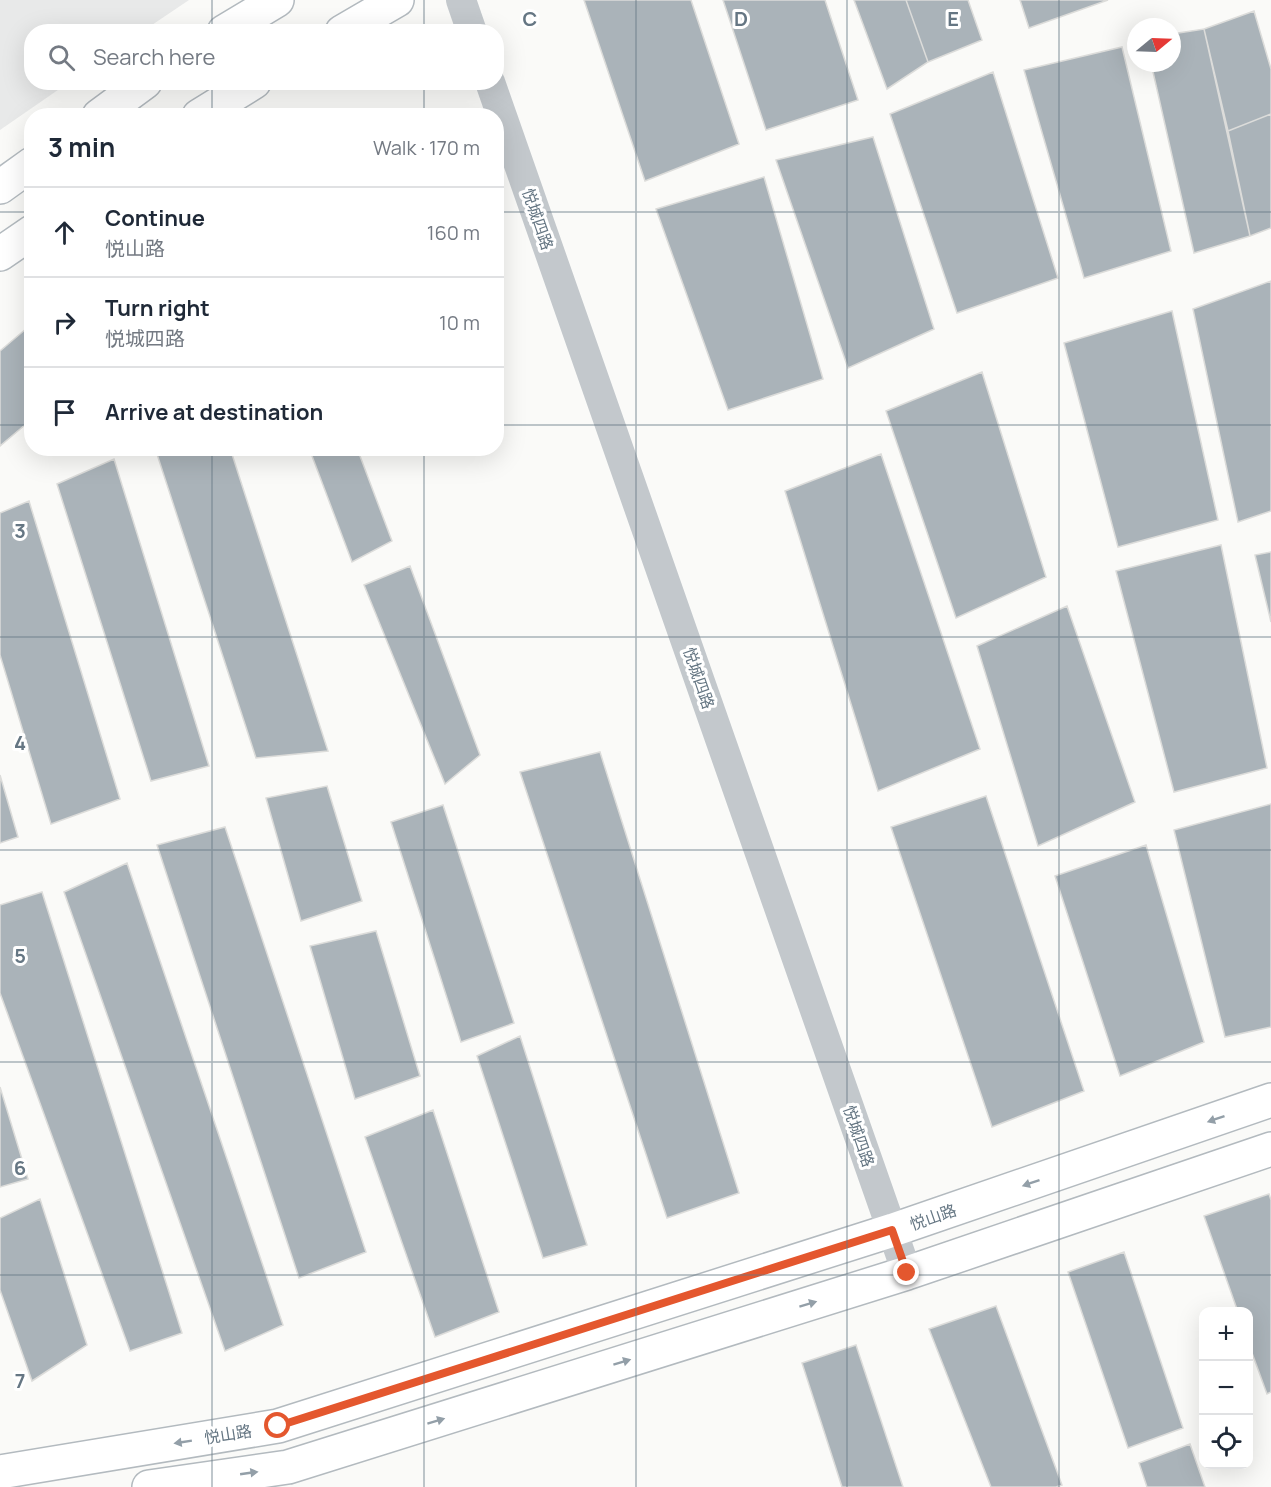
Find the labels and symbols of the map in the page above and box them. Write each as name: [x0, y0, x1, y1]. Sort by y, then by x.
text: C: [523, 5, 537, 32]
text: D: [734, 5, 748, 32]
text: E: [947, 5, 959, 32]
north arrow: [1127, 18, 1181, 72]
street label: 悦城四路: [517, 185, 559, 253]
text: 3: [14, 517, 26, 544]
street label: 悦城四路: [678, 644, 720, 712]
text: 4: [14, 729, 26, 756]
text: 5: [14, 942, 26, 969]
street label: 悦城四路: [838, 1102, 880, 1170]
one-way arrow: [1207, 1115, 1225, 1125]
text: 6: [14, 1154, 26, 1181]
one-way arrow: [1022, 1178, 1040, 1188]
street label: 悦山路: [907, 1199, 959, 1235]
route end: [893, 1259, 919, 1285]
one-way arrow: [799, 1299, 817, 1308]
one-way arrow: [613, 1357, 631, 1366]
text: 7: [15, 1367, 25, 1394]
route start: [264, 1412, 290, 1438]
one-way arrow: [427, 1415, 445, 1425]
street label: 悦山路: [203, 1419, 253, 1449]
one-way arrow: [173, 1437, 192, 1446]
one-way arrow: [240, 1468, 259, 1477]

